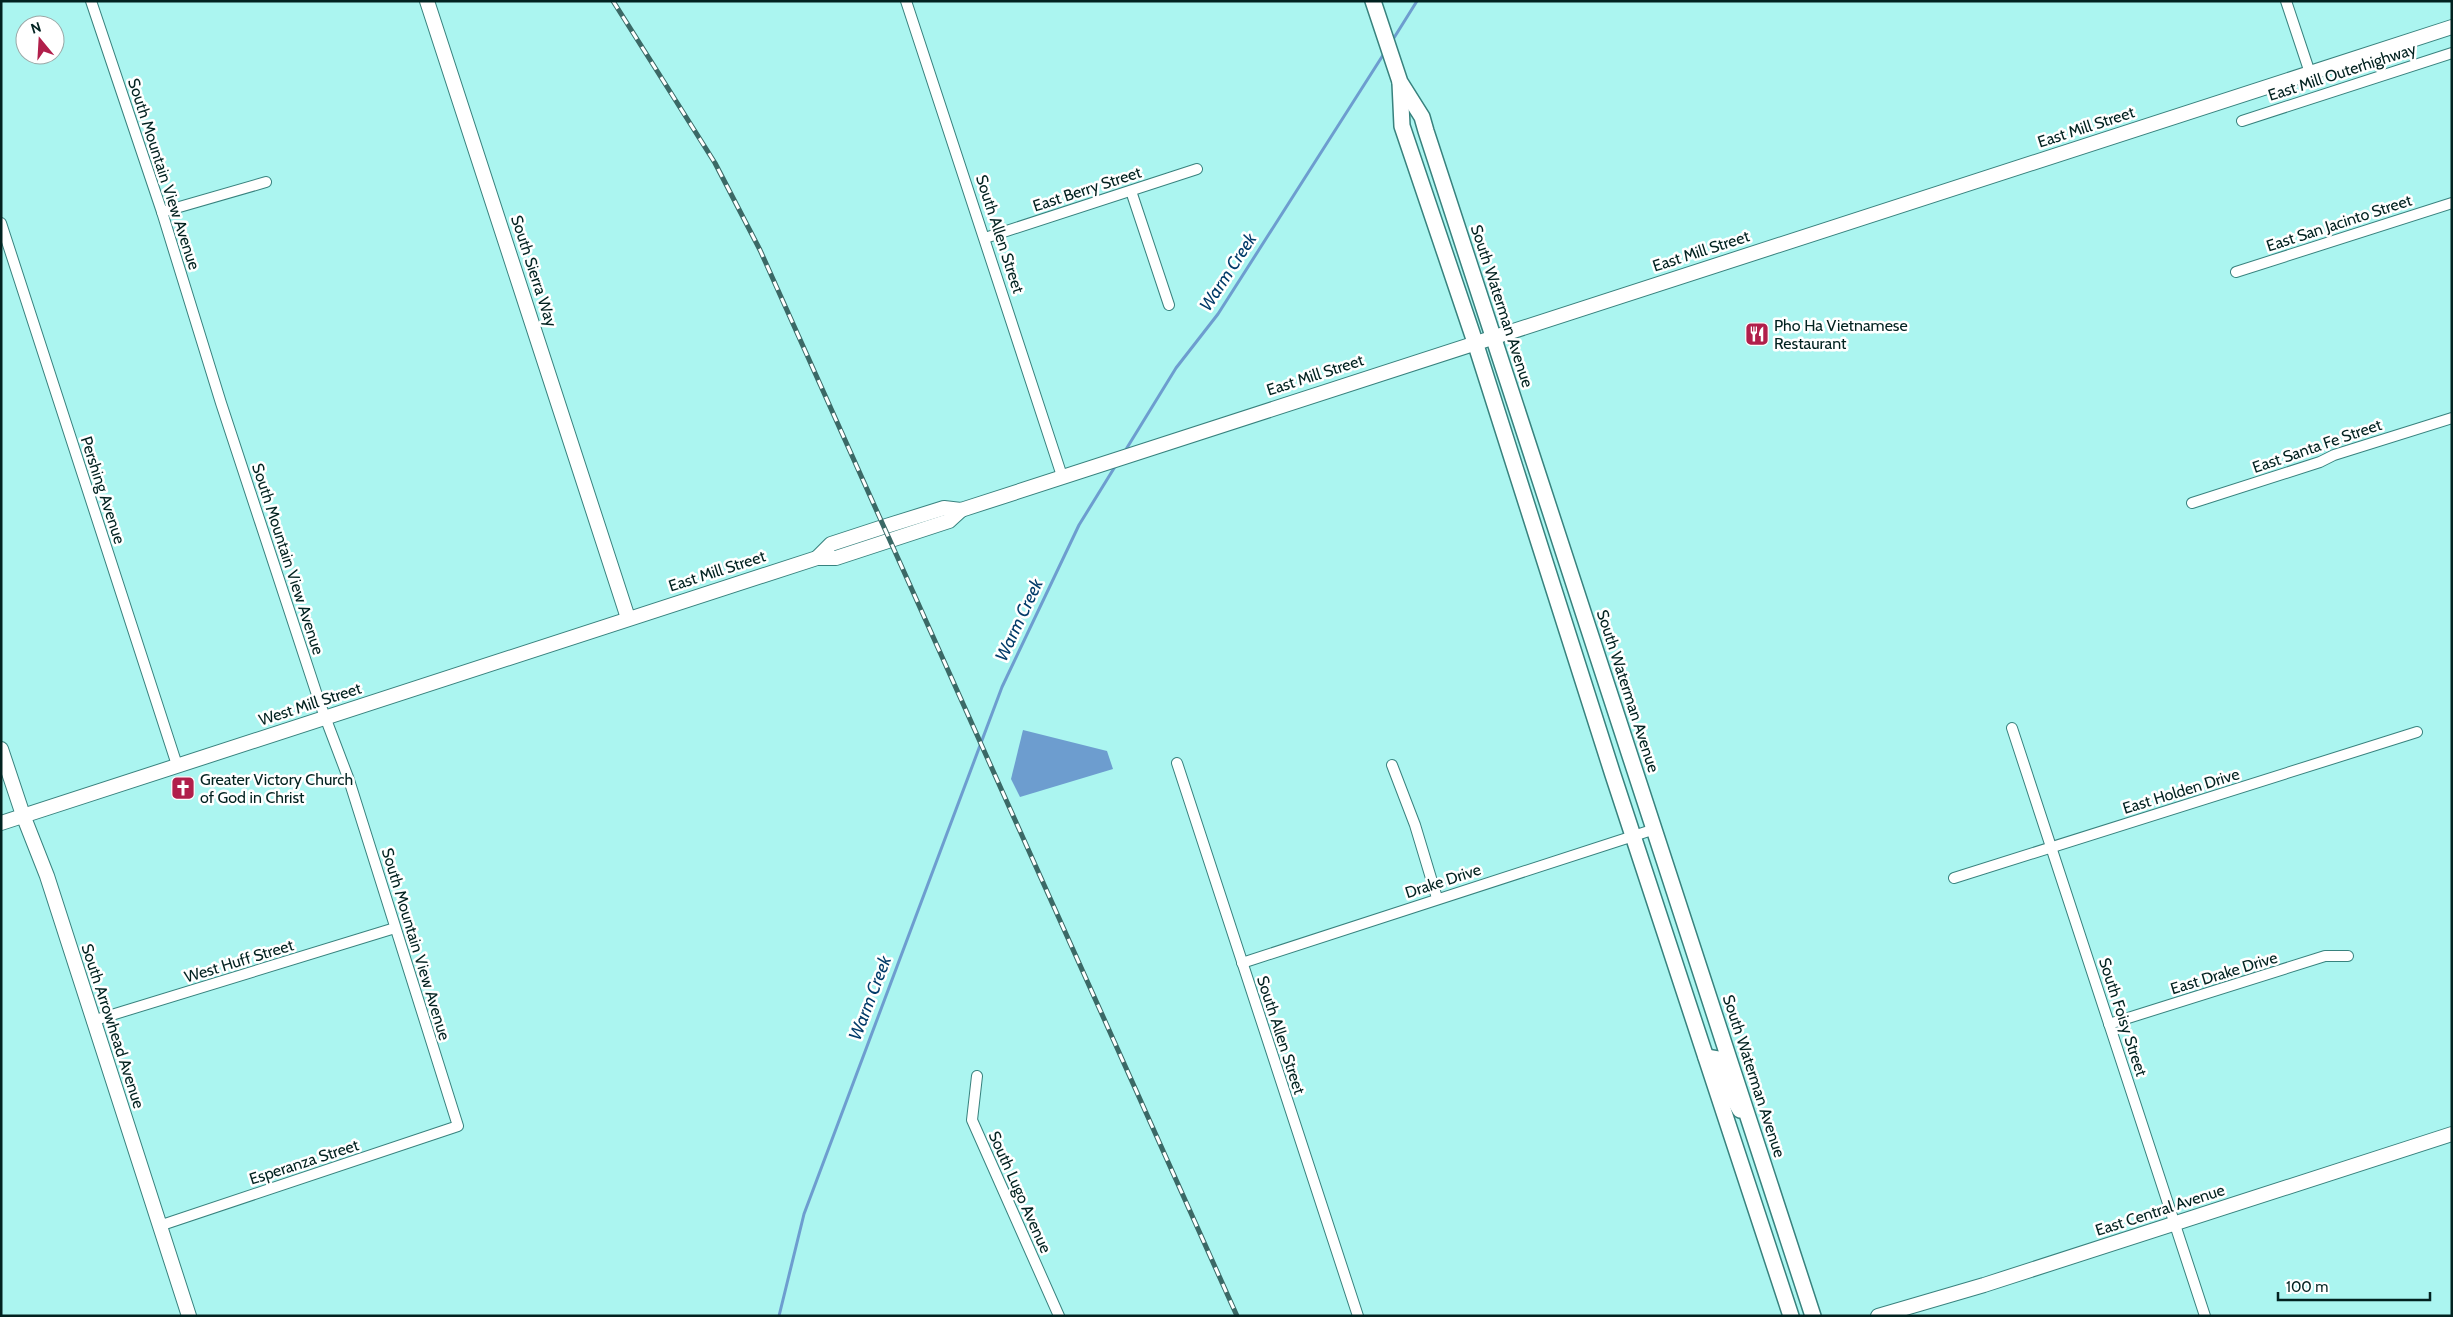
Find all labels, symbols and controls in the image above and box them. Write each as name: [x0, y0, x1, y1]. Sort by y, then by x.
north arrow: [15, 15, 65, 65]
text: N: [28, 18, 43, 38]
street label: East Mill Outerhighway: [2266, 39, 2418, 105]
street label: South Mountain View Avenue: [124, 76, 204, 272]
street label: East Mill Street: [2035, 102, 2137, 152]
street label: East Berry Street: [1030, 162, 1144, 215]
street label: South Allen Street: [972, 172, 1028, 296]
street label: East San Jacinto Street: [2264, 190, 2415, 255]
street label: South Sierra Way: [507, 213, 561, 329]
street label: South Waterman Avenue: [1467, 222, 1537, 390]
street label: East Mill Street: [1650, 226, 1752, 276]
water label: Warm Creek: [1195, 228, 1262, 315]
place label: Pho Ha Vietnamese Restaurant: [1774, 316, 1908, 353]
restaurant icon: Pho Ha Vietnamese Restaurant: [1744, 321, 1770, 347]
street label: East Mill Street: [1264, 350, 1366, 400]
street label: East Santa Fe Street: [2250, 415, 2385, 477]
street label: Pershing Avenue: [77, 434, 129, 546]
street label: South Mountain View Avenue: [248, 461, 328, 657]
street label: East Mill Street: [666, 546, 768, 596]
water label: Warm Creek: [990, 574, 1048, 665]
street label: South Waterman Avenue: [1593, 607, 1663, 775]
street label: West Mill Street: [256, 678, 364, 730]
street label: East Holden Drive: [2120, 764, 2242, 818]
place label: Greater Victory Church of God in Christ: [200, 770, 353, 807]
church icon: Greater Victory Church of God in Christ: [170, 775, 196, 801]
street label: South Mountain View Avenue: [378, 846, 454, 1042]
street label: Drake Drive: [1403, 860, 1483, 902]
street label: West Huff Street: [182, 935, 296, 987]
street label: South Arrowhead Avenue: [77, 941, 149, 1111]
street label: East Drake Drive: [2168, 948, 2280, 998]
water label: Warm Creek: [844, 952, 897, 1043]
street label: South Foisy Street: [2095, 955, 2151, 1079]
street label: South Allen Street: [1253, 973, 1309, 1097]
street label: South Waterman Avenue: [1719, 992, 1789, 1160]
street label: South Lugo Avenue: [985, 1128, 1055, 1256]
street label: Esperanza Street: [247, 1135, 362, 1189]
street label: East Central Avenue: [2093, 1180, 2227, 1240]
scale bar: [2278, 1270, 2430, 1302]
text: 100 m: [2286, 1278, 2328, 1296]

